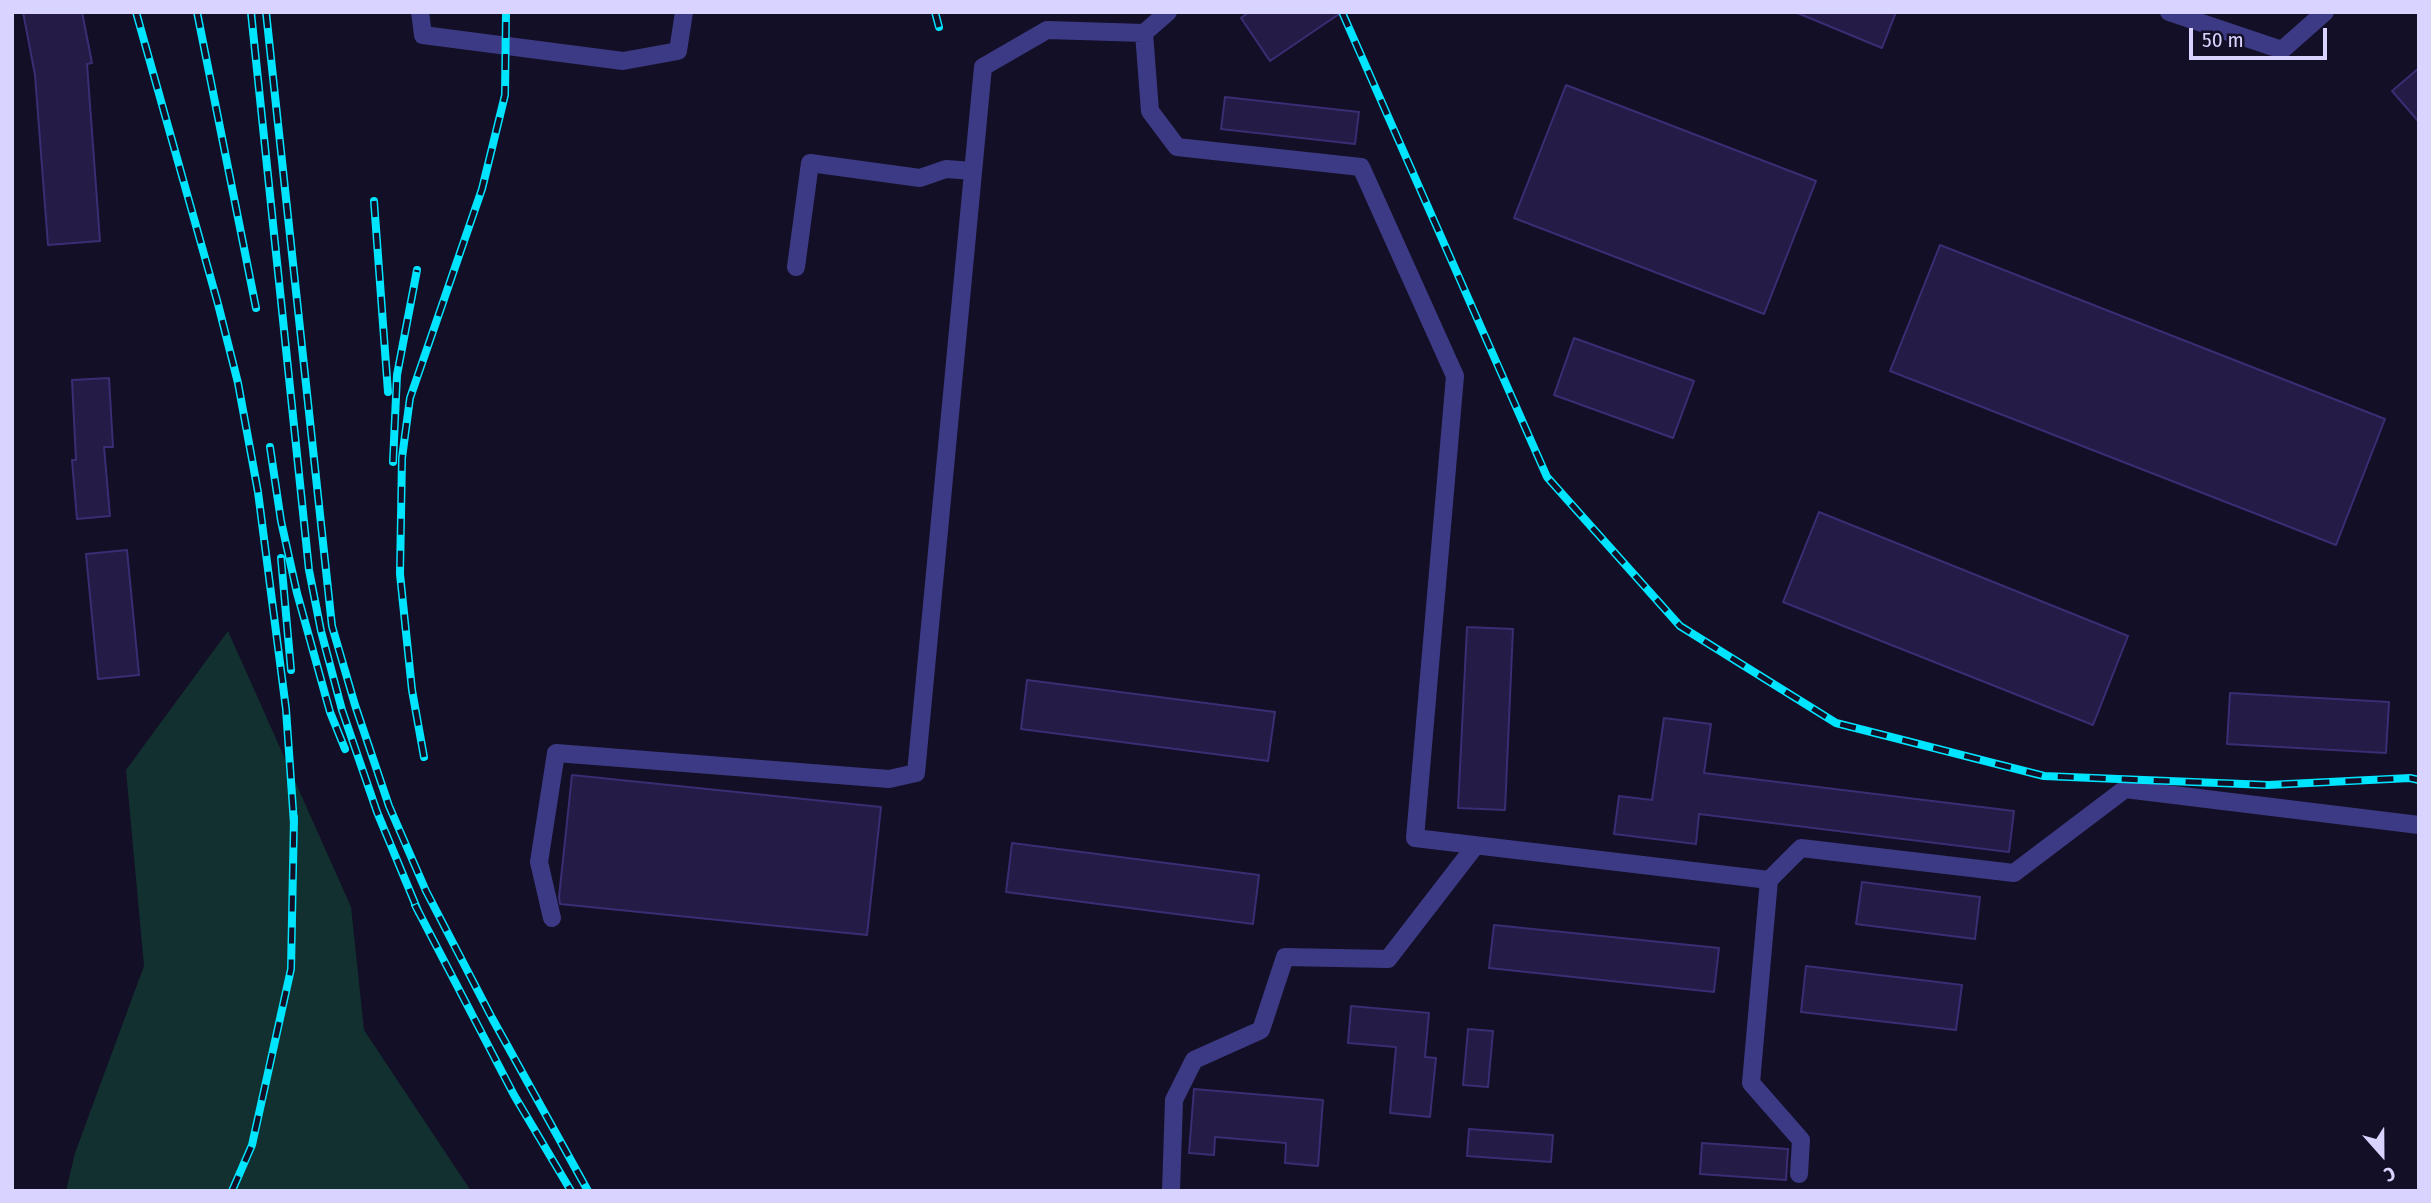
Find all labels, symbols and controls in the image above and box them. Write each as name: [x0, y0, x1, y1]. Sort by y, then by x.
scale bar: [2193, 14, 2331, 58]
text: 50 m: [2202, 27, 2244, 53]
north arrow: [2347, 1119, 2417, 1189]
text: С: [2381, 1162, 2398, 1187]

